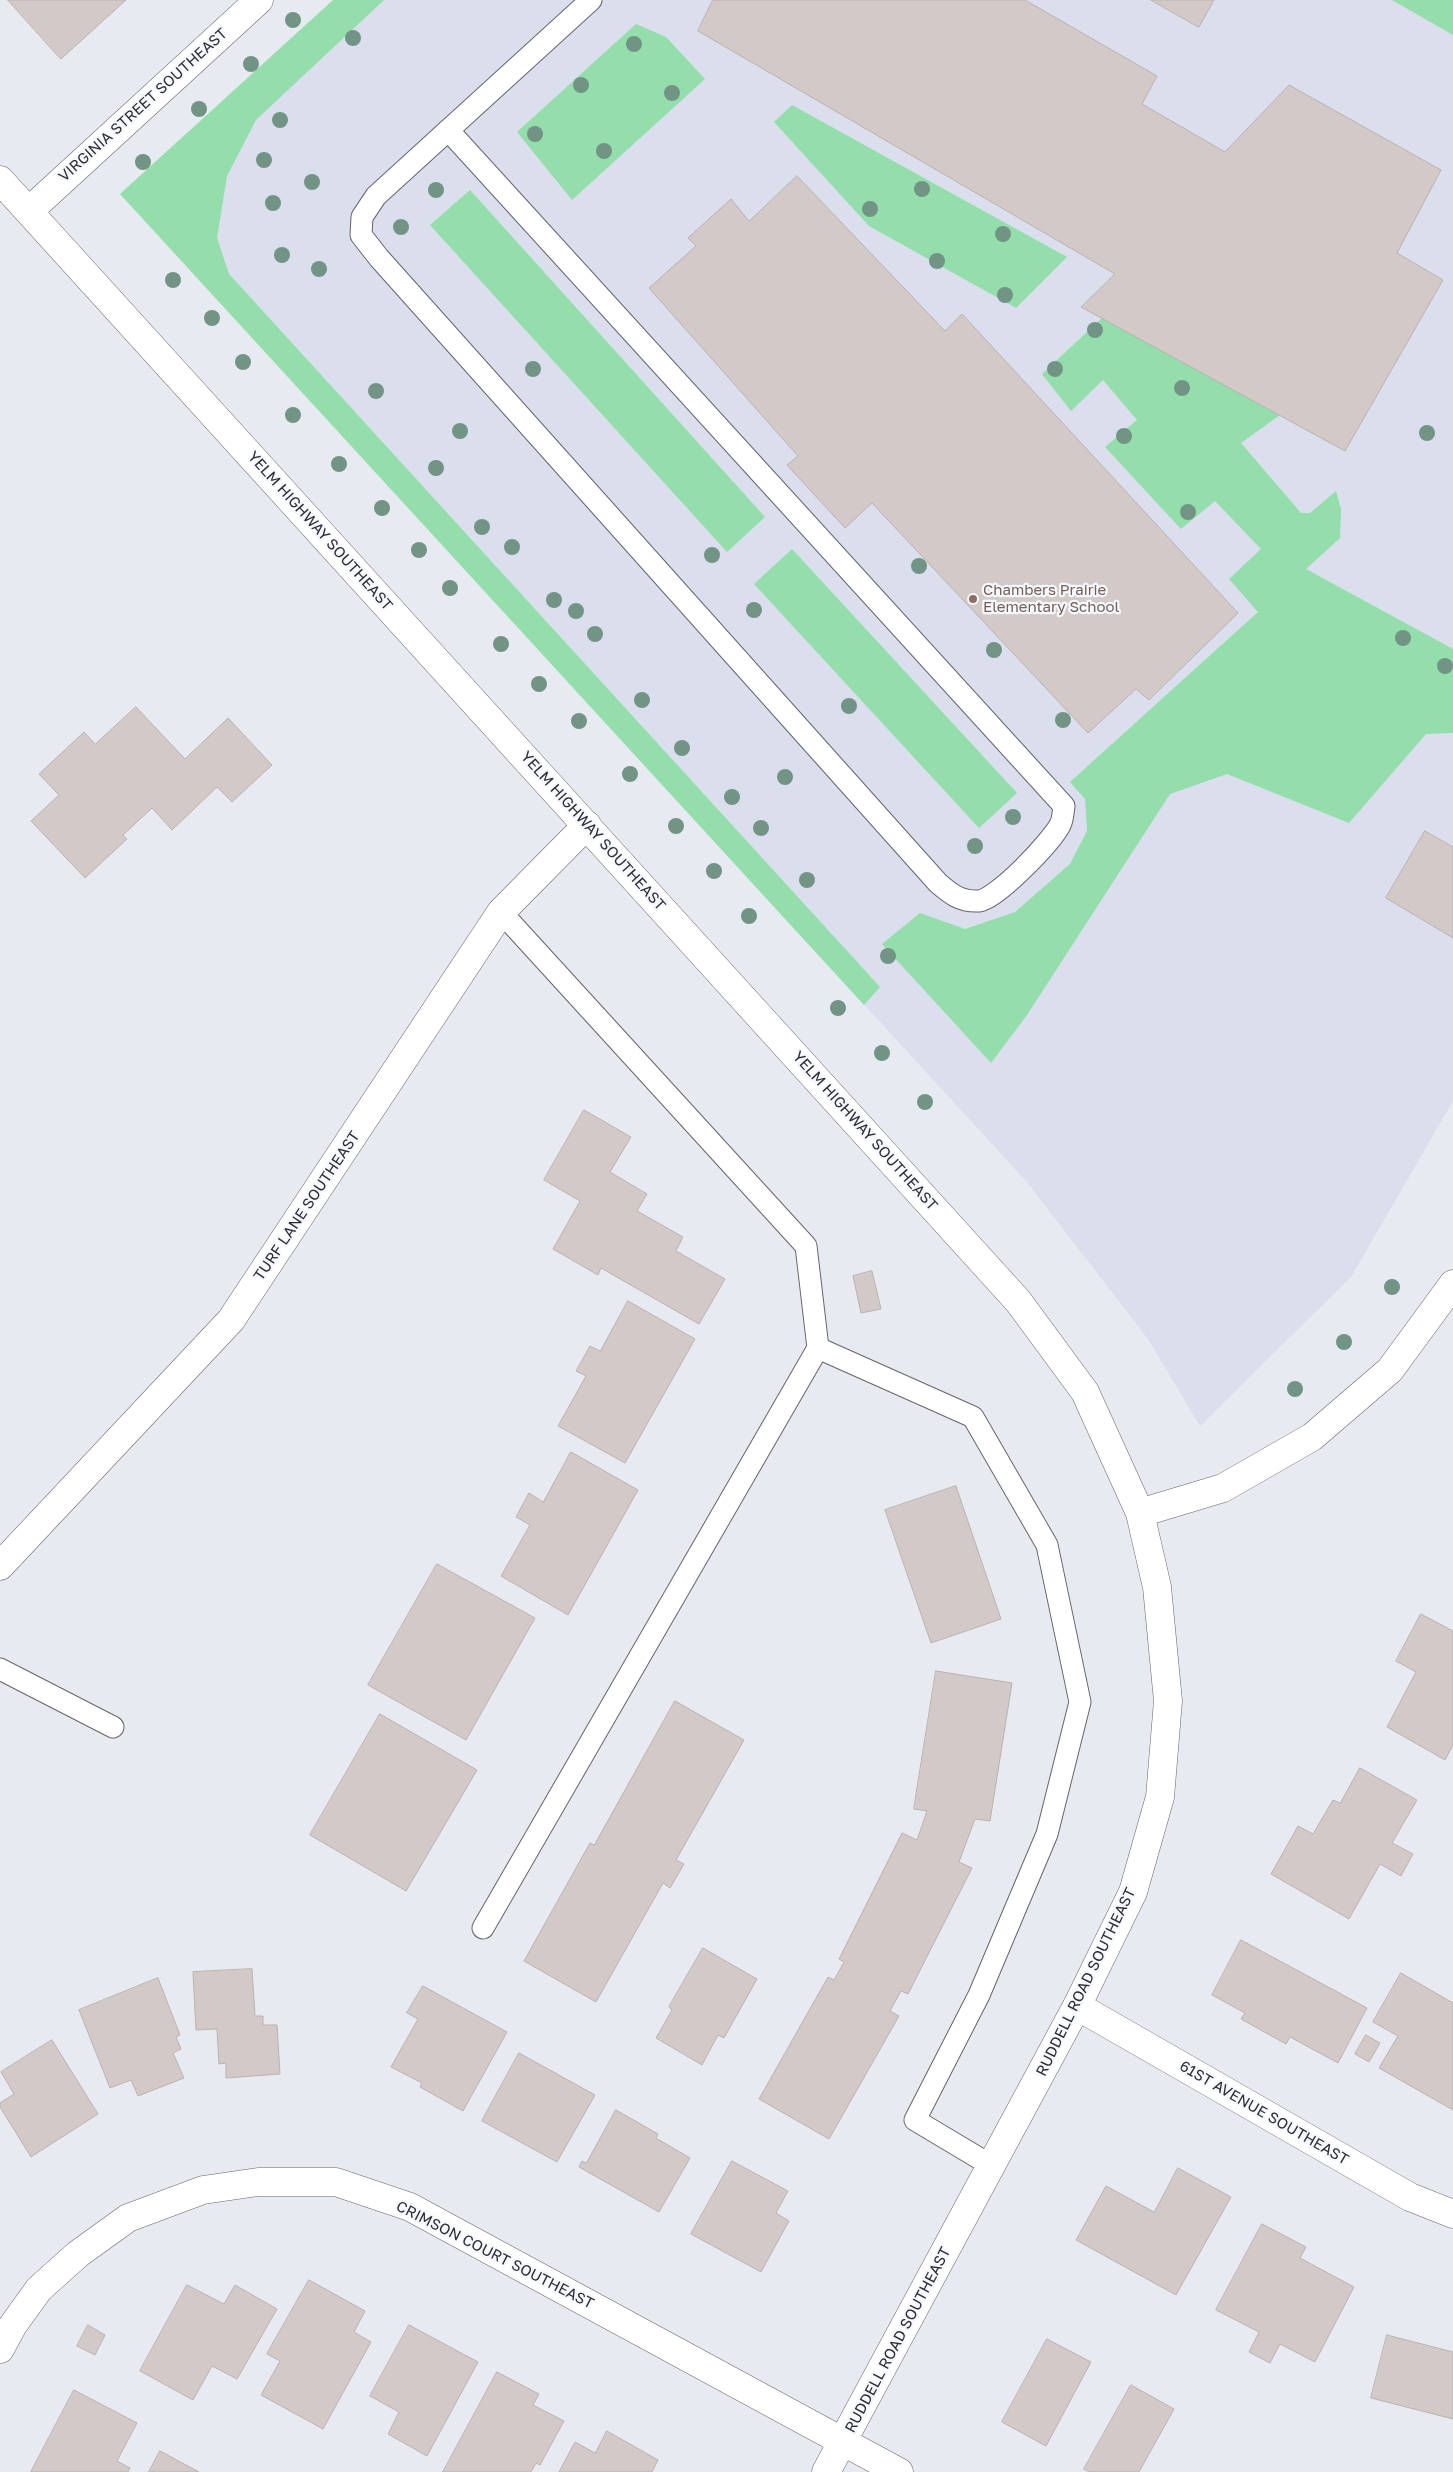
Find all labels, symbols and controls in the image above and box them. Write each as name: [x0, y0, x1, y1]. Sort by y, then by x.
street label: VIRGINIA STREET SOUTHEAST: [55, 24, 231, 186]
street label: YELM HIGHWAY SOUTHEAST: [244, 448, 396, 614]
place label: Chambers Prairie Elementary School: [983, 581, 1119, 616]
marker: Chambers Prairie Elementary School: [967, 593, 979, 605]
street label: YELM HIGHWAY SOUTHEAST: [517, 748, 669, 914]
street label: YELM HIGHWAY SOUTHEAST: [789, 1048, 941, 1214]
street label: TURF LANE SOUTHEAST: [250, 1128, 364, 1284]
street label: RUDDELL ROAD SOUTHEAST: [1032, 1885, 1140, 2079]
street label: 61ST AVENUE SOUTHEAST: [1176, 2057, 1352, 2169]
street label: CRIMSON COURT SOUTHEAST: [393, 2197, 597, 2313]
street label: RUDDELL ROAD SOUTHEAST: [841, 2244, 955, 2436]

